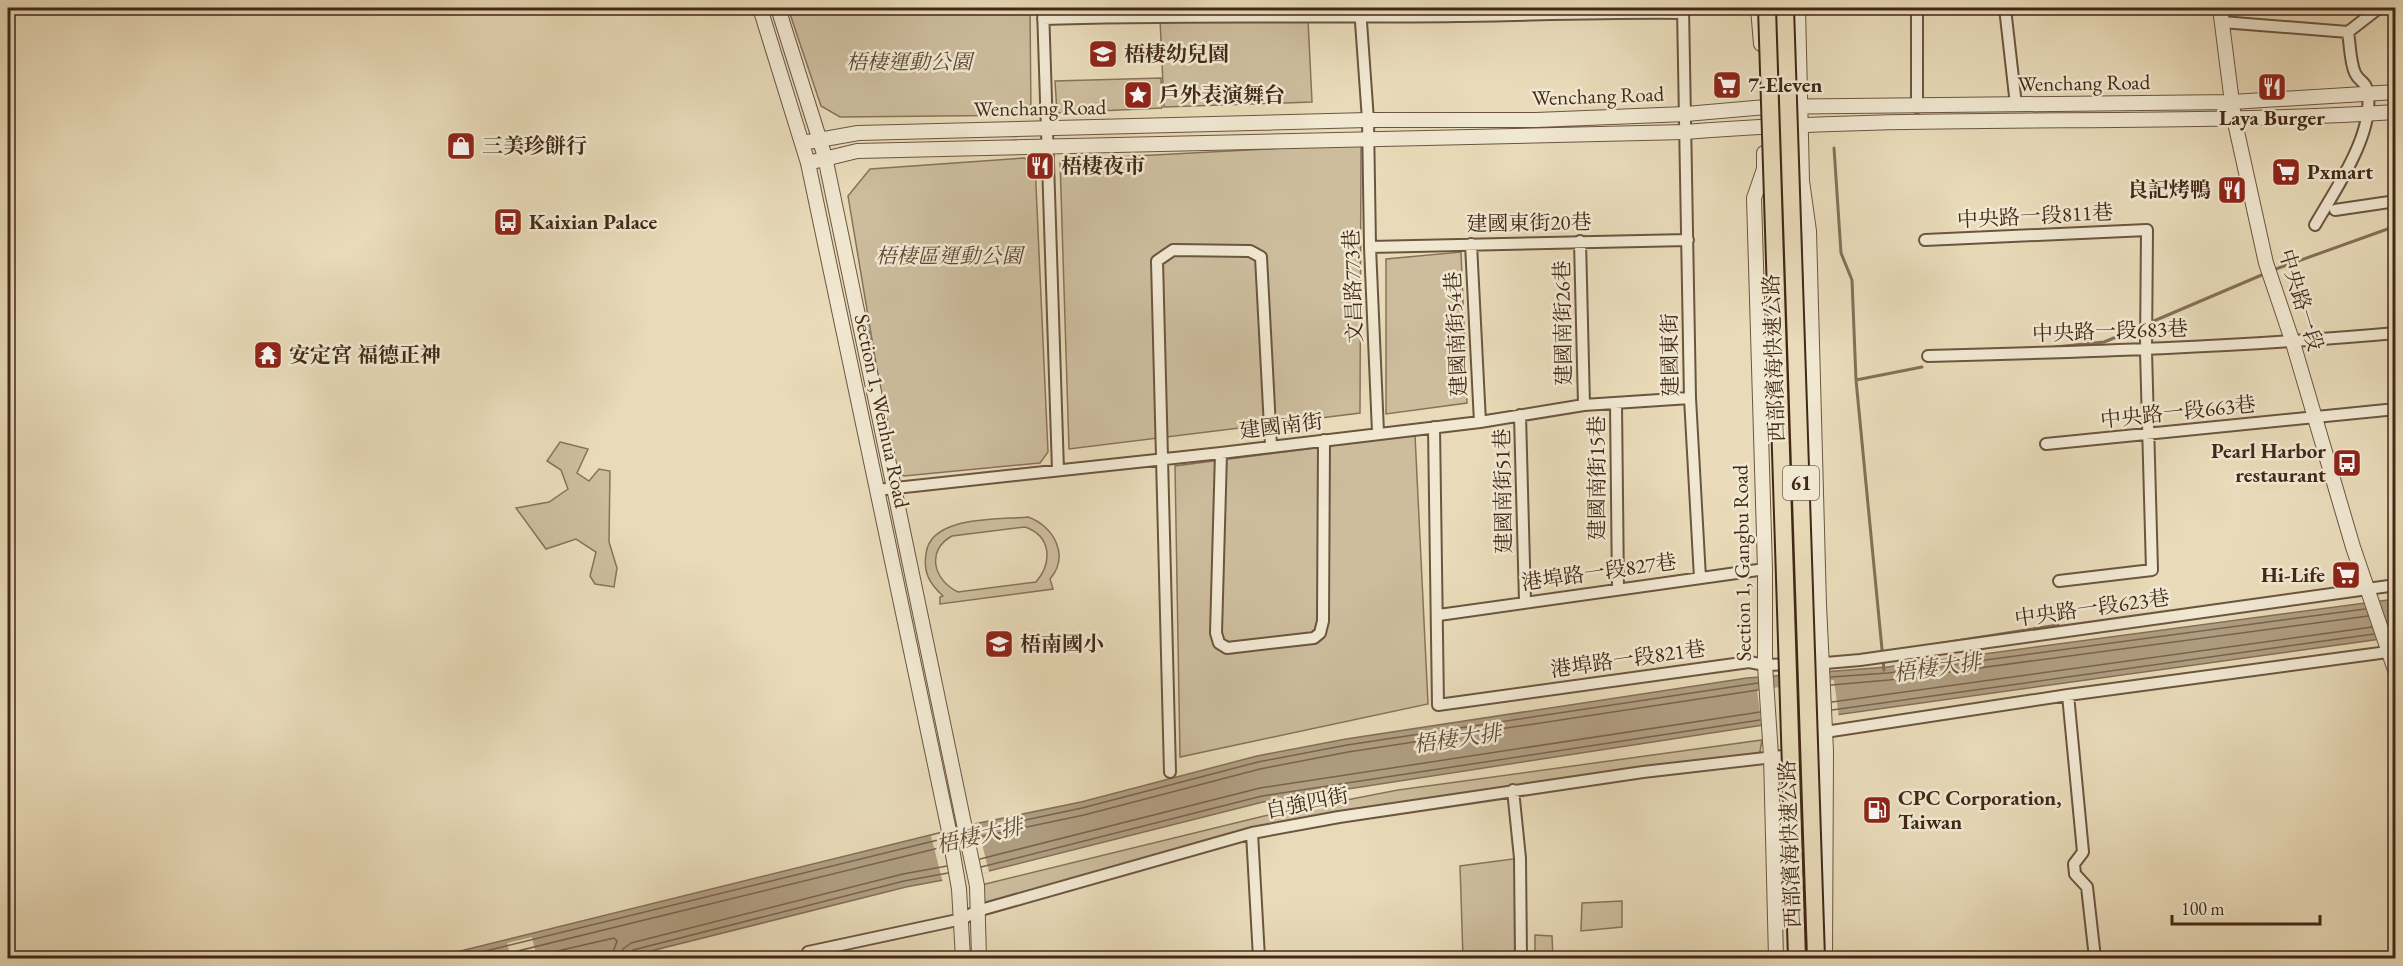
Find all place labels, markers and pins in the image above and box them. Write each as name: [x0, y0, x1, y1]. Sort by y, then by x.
school or university icon: 梧棲幼兒園: [1087, 38, 1119, 70]
place label: 梧棲幼兒園: [1124, 40, 1229, 67]
supermarket icon: 7-Eleven: [1711, 69, 1743, 101]
place label: 7-Eleven: [1748, 71, 1823, 98]
restaurant icon: Laya Burger: [2256, 71, 2288, 103]
place icon: 戶外表演舞台: [1122, 79, 1154, 111]
place label: 戶外表演舞台: [1159, 81, 1285, 108]
place label: Laya Burger: [2219, 104, 2325, 131]
shop icon: 三美珍餅行: [445, 130, 477, 162]
place label: 三美珍餅行: [482, 132, 587, 159]
restaurant icon: 梧棲夜市: [1024, 150, 1056, 182]
place label: 梧棲夜市: [1061, 152, 1145, 179]
supermarket icon: Pxmart: [2270, 156, 2302, 188]
place label: Pxmart: [2307, 158, 2373, 185]
restaurant icon: 良記烤鴨: [2216, 174, 2248, 206]
place label: 良記烤鴨: [2127, 176, 2211, 203]
bus stop icon: Kaixian Palace: [492, 206, 524, 238]
place label: Kaixian Palace: [529, 208, 657, 235]
temple icon: 安定宮 福德正神: [252, 339, 284, 371]
place label: 安定宮 福德正神: [289, 341, 441, 368]
place label: Pearl Harbor restaurant: [2211, 437, 2326, 488]
bus stop icon: Pearl Harbor restaurant: [2331, 447, 2363, 479]
supermarket icon: Hi-Life: [2330, 559, 2362, 591]
place label: Hi-Life: [2261, 561, 2325, 588]
school or university icon: 梧南國小: [983, 628, 1015, 660]
place label: 梧南國小: [1020, 630, 1104, 657]
place label: CPC Corporation, Taiwan: [1898, 784, 2061, 835]
fuel station icon: CPC Corporation, Taiwan: [1861, 794, 1893, 826]

